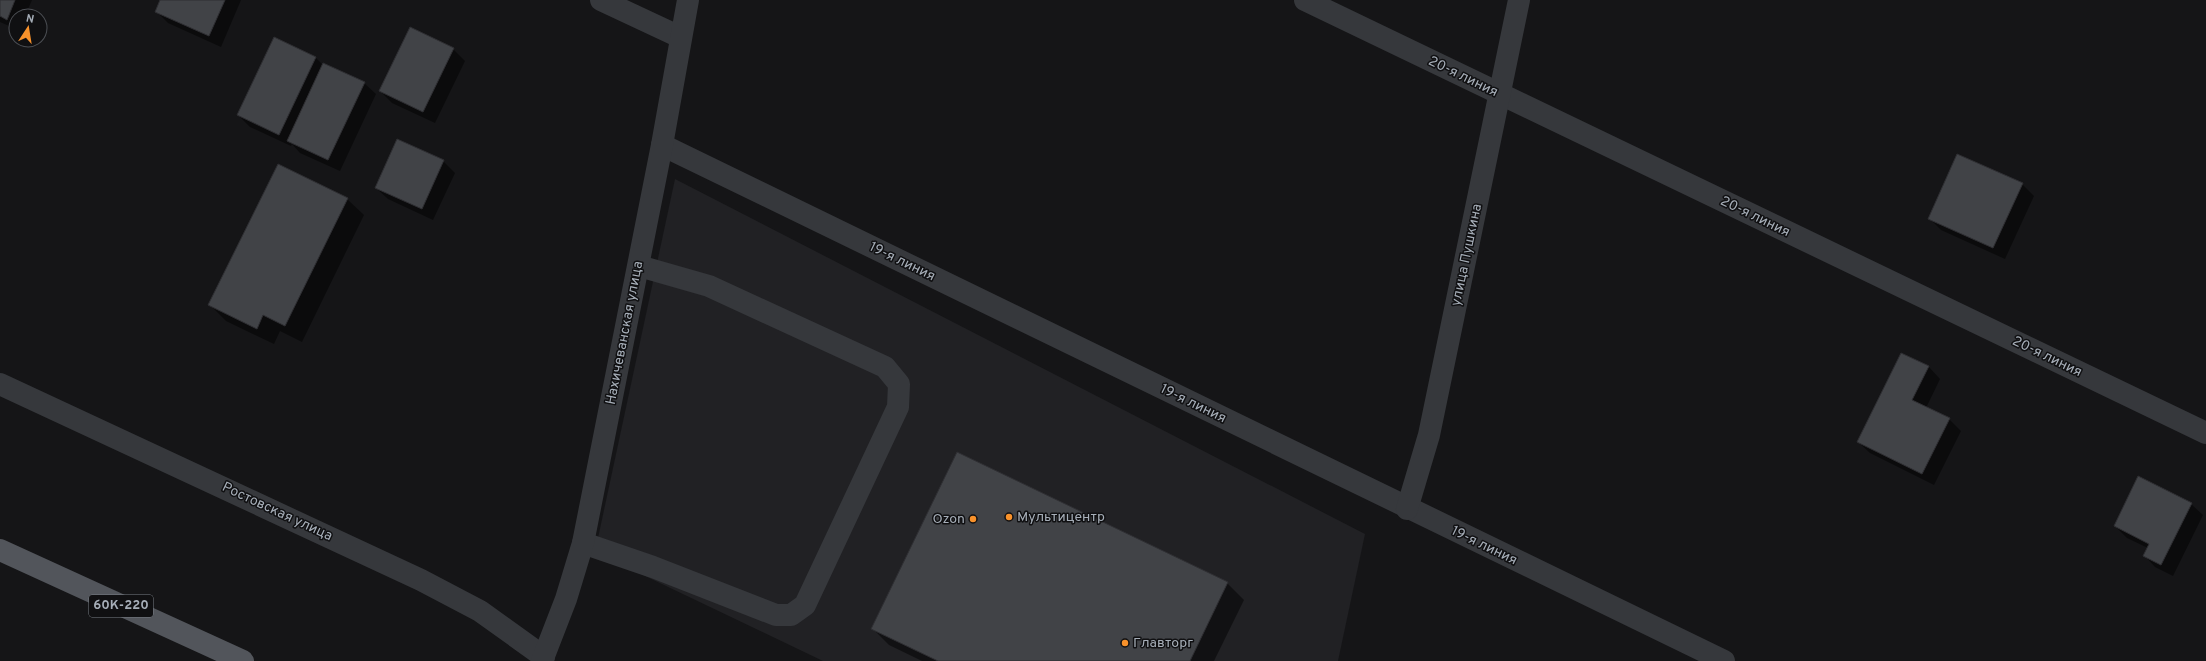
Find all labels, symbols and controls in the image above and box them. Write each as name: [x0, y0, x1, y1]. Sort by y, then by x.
north arrow: [8, 8, 48, 48]
text: N: [25, 12, 35, 27]
street label: 20-я линия: [1425, 53, 1501, 101]
street label: 20-я линия: [1717, 193, 1793, 241]
street label: улица Пушкина: [1448, 202, 1486, 308]
street label: 19-я линия: [866, 239, 938, 285]
street label: Нахичеванская улица: [603, 260, 647, 406]
street label: 20-я линия: [2009, 333, 2085, 381]
street label: 19-я линия: [1157, 381, 1229, 427]
street label: Ростовская улица: [219, 479, 335, 545]
place label: Мультицентр: [1017, 509, 1105, 526]
place label: Ozon: [932, 511, 965, 528]
marker: Мультицентр: [1004, 512, 1014, 522]
marker: Ozon: [968, 514, 978, 524]
street label: 19-я линия: [1448, 523, 1520, 569]
road number: 60К-220: [89, 595, 153, 617]
place label: Главторг: [1133, 635, 1193, 652]
marker: Главторг: [1120, 638, 1130, 648]

